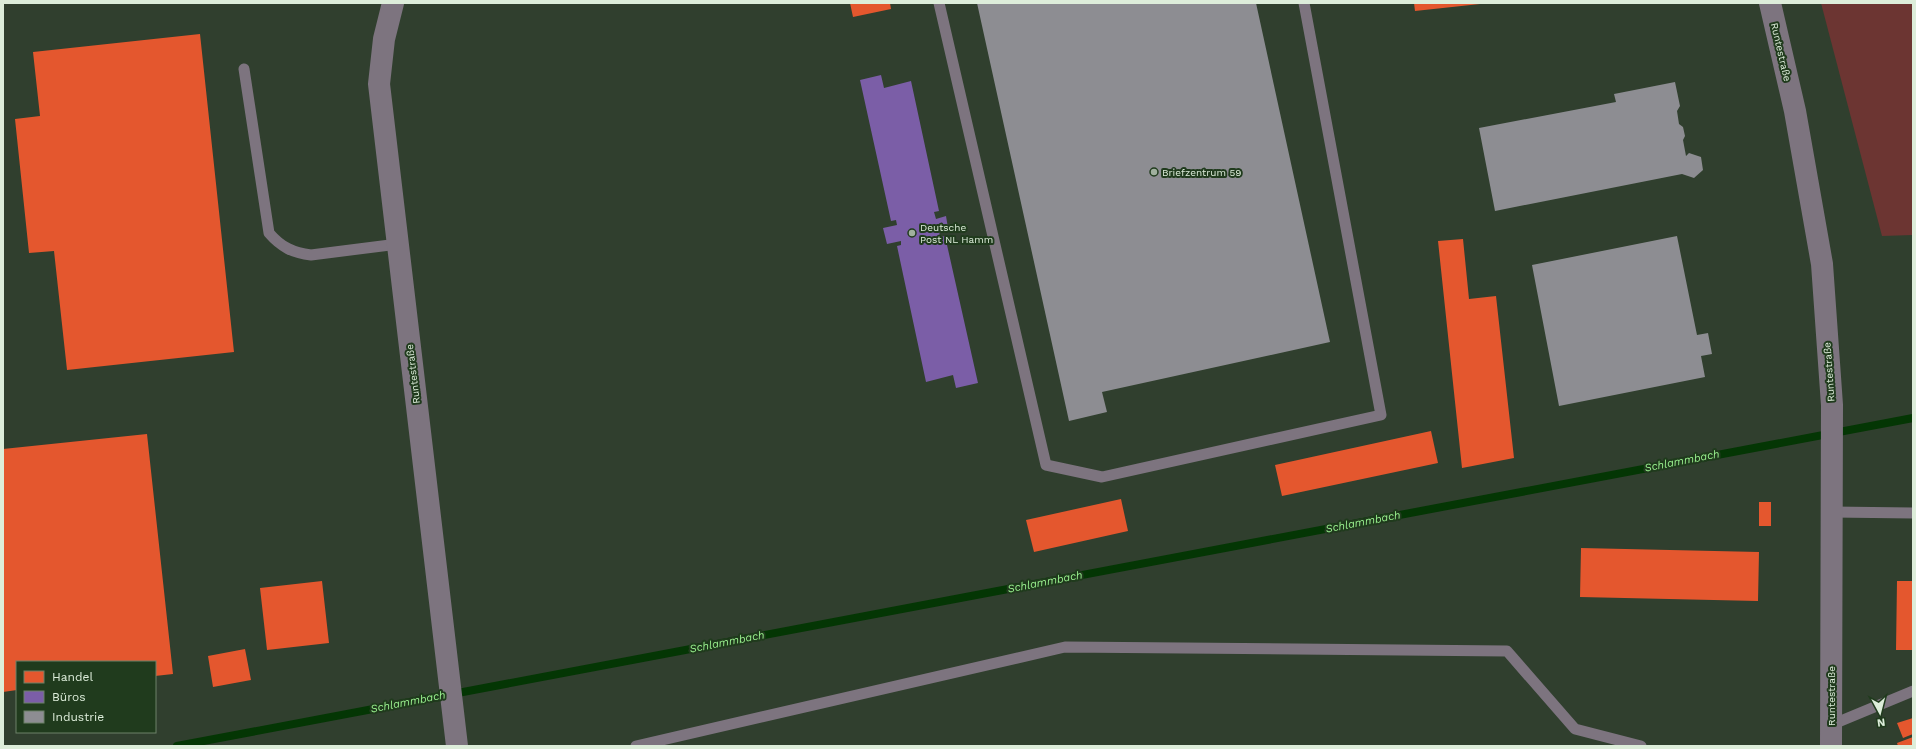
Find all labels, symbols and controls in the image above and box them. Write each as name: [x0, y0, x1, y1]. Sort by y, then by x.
street label: Runtestraße: [1769, 22, 1793, 83]
marker: Briefzentrum 59: [1149, 167, 1159, 177]
place label: Briefzentrum 59: [1162, 167, 1241, 178]
place label: Deutsche Post NL Hamm: [920, 222, 993, 245]
marker: Deutsche Post NL Hamm: [907, 228, 917, 238]
street label: Runtestraße: [1821, 342, 1837, 402]
street label: Runtestraße: [404, 343, 422, 404]
water label: Schlammbach: [1643, 447, 1721, 475]
water label: Schlammbach: [1324, 508, 1402, 536]
water label: Schlammbach: [1006, 568, 1084, 596]
water label: Schlammbach: [688, 628, 766, 656]
legend: [16, 661, 156, 733]
street label: Runtestraße: [1826, 666, 1837, 726]
text: Handel: [52, 670, 93, 684]
water label: Schlammbach: [369, 688, 447, 716]
text: Büros: [52, 690, 85, 704]
north arrow: [1860, 693, 1900, 733]
text: Industrie: [52, 710, 104, 724]
text: N: [1876, 715, 1886, 729]

